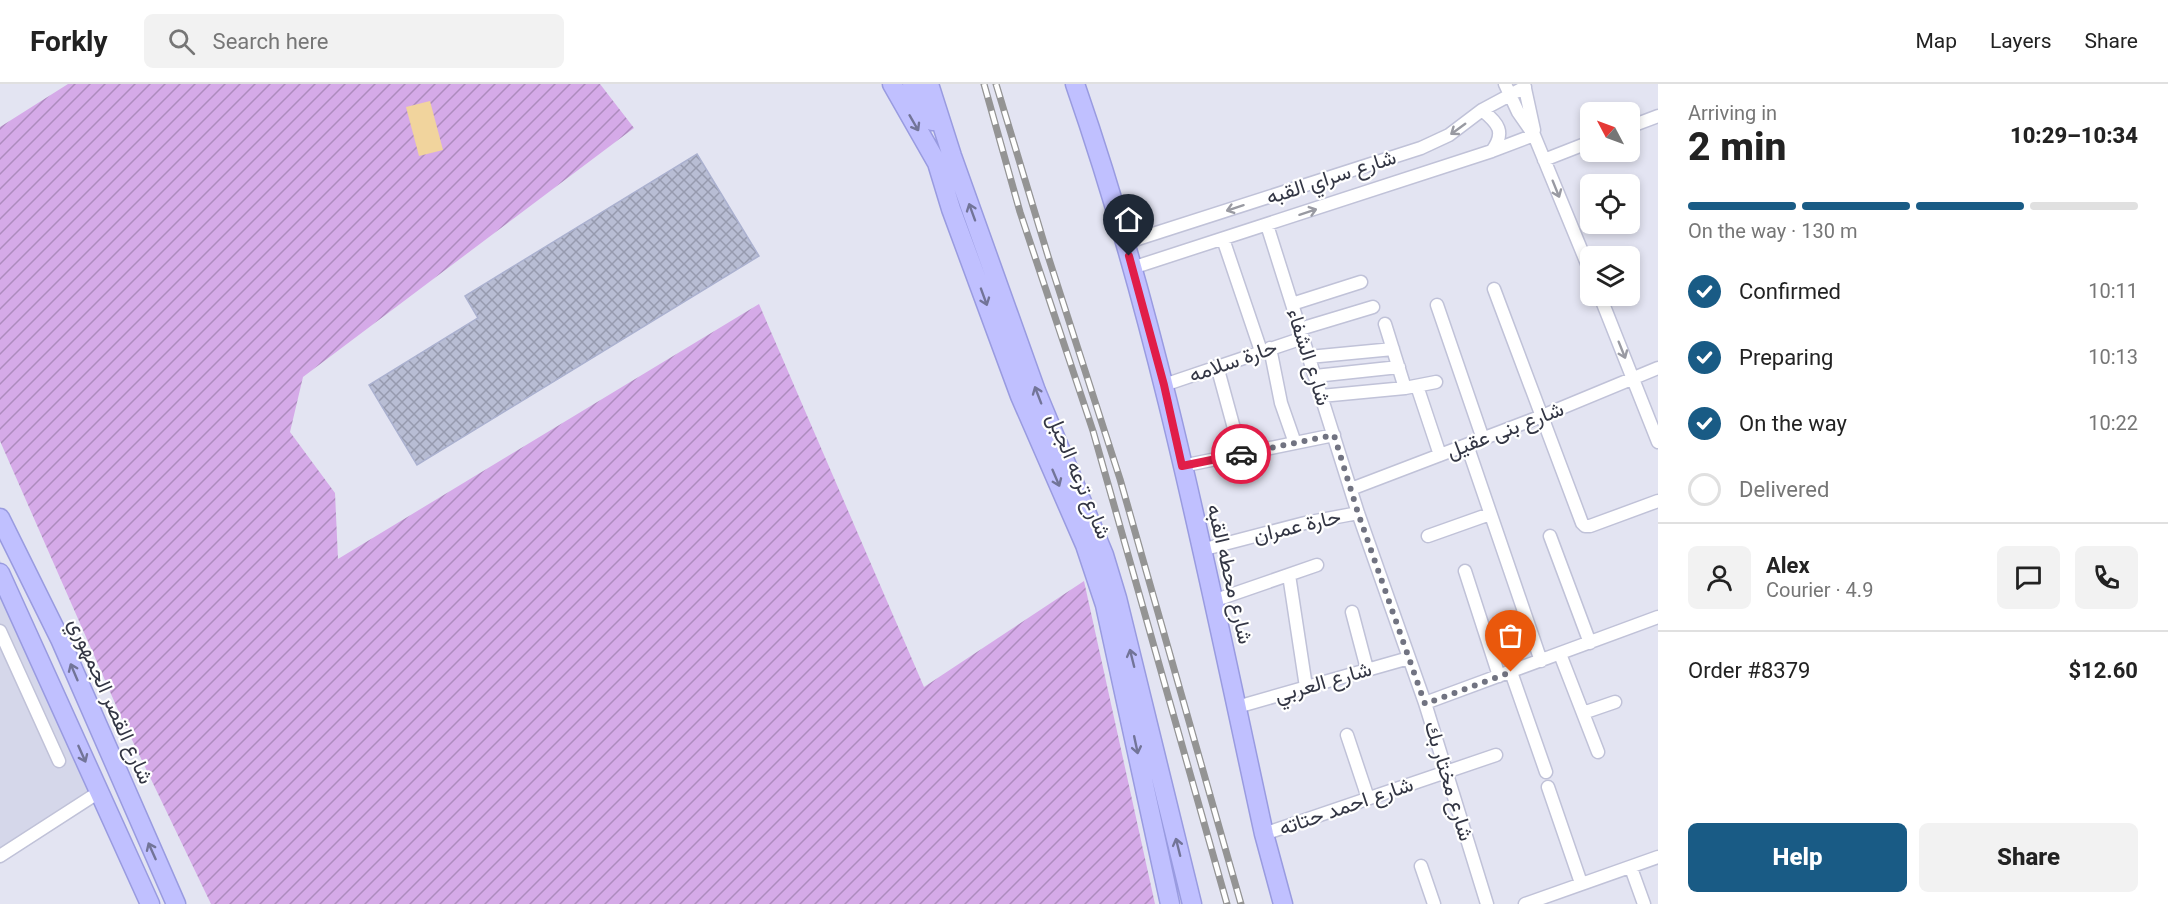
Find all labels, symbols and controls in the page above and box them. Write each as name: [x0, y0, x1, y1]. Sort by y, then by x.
search box: [144, 14, 564, 68]
text: Forkly: [30, 25, 108, 58]
icon: search: [165, 25, 198, 58]
text: Search here: [213, 29, 328, 54]
text: Map: [1915, 29, 1957, 53]
text: Layers: [1990, 29, 2051, 53]
text: Share: [2084, 29, 2138, 53]
text: Arriving in: [1688, 101, 1777, 125]
north arrow: [1580, 102, 1640, 162]
map controls: [1580, 102, 1640, 306]
one-way arrow: [909, 114, 920, 132]
one-way arrow: [1451, 123, 1467, 135]
text: 10:29–10:34: [2010, 123, 2138, 148]
text: 2 min: [1688, 124, 1786, 170]
street label: شارع سراي القبه: [1263, 145, 1401, 214]
button: locate: [1580, 174, 1640, 234]
one-way arrow: [1551, 179, 1562, 197]
pin: [1103, 194, 1154, 256]
one-way arrow: [965, 203, 976, 222]
icon: home: [1112, 203, 1145, 236]
one-way arrow: [1226, 203, 1245, 214]
one-way arrow: [1298, 205, 1317, 216]
text: On the way · 130 m: [1688, 219, 1857, 243]
button: layers: [1580, 246, 1640, 306]
icon: check: [1688, 275, 1721, 308]
text: Confirmed: [1739, 279, 1841, 304]
text: 10:11: [2088, 279, 2138, 303]
one-way arrow: [979, 288, 990, 306]
street label: شارع الشفاء: [1280, 305, 1336, 409]
street label: حارة سلامه: [1186, 335, 1280, 388]
one-way arrow: [1617, 340, 1628, 358]
icon: check: [1688, 341, 1721, 374]
text: Preparing: [1739, 345, 1833, 370]
text: 10:13: [2088, 345, 2138, 369]
one-way arrow: [1032, 387, 1043, 405]
street label: شارع بنى عقيل: [1443, 397, 1568, 465]
icon: check: [1688, 407, 1721, 440]
street label: شارع ترعه الجبل: [1040, 410, 1116, 543]
text: On the way: [1739, 411, 1847, 436]
text: 10:22: [2088, 411, 2138, 435]
courier: [1211, 424, 1271, 484]
icon: car: [1225, 438, 1258, 471]
one-way arrow: [1051, 469, 1062, 487]
text: Delivered: [1739, 477, 1829, 502]
street label: شارع محطه القبه: [1200, 502, 1258, 647]
street label: حارة عمران: [1251, 504, 1343, 549]
button: person: [1688, 546, 1751, 609]
button: chat: [1997, 546, 2060, 609]
button: phone: [2075, 546, 2138, 609]
text: Alex: [1766, 553, 1810, 578]
text: Courier · 4.9: [1766, 578, 1873, 602]
pin: [1485, 610, 1536, 672]
street label: شارع القصر الجمهوري: [59, 614, 158, 790]
icon: bag: [1494, 619, 1527, 652]
one-way arrow: [1125, 648, 1137, 667]
street label: شارع العربي: [1272, 657, 1376, 712]
text: Order #8379: [1688, 658, 1810, 683]
text: $12.60: [2069, 658, 2138, 683]
one-way arrow: [68, 663, 79, 682]
street label: شارع مختار بك: [1417, 718, 1479, 844]
one-way arrow: [1130, 735, 1142, 754]
one-way arrow: [77, 744, 88, 762]
street label: شارع احمد حتاته: [1276, 772, 1417, 842]
button: Help: [1688, 823, 1907, 892]
button: Share: [1919, 823, 2138, 892]
one-way arrow: [1171, 838, 1183, 857]
one-way arrow: [146, 842, 158, 860]

